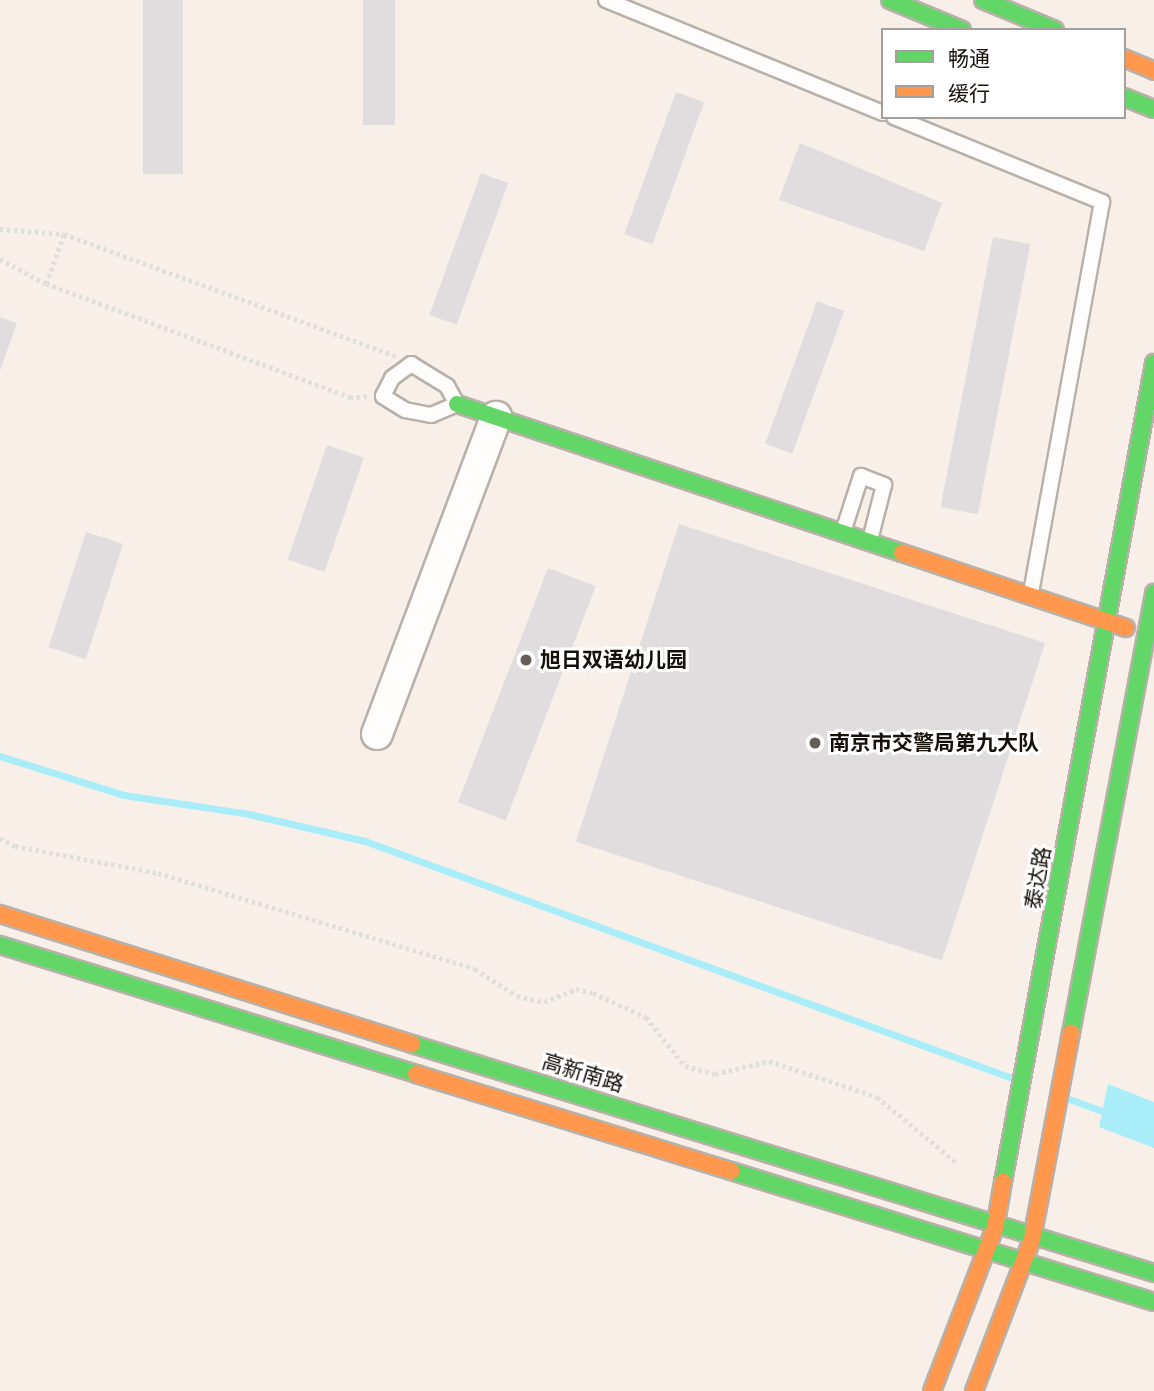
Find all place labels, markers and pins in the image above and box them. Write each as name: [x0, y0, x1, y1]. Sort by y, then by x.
place label: 旭日双语幼儿园: [540, 647, 687, 673]
marker: 旭日双语幼儿园: [518, 652, 534, 668]
place label: 南京市交警局第九大队: [829, 730, 1039, 756]
marker: 南京市交警局第九大队: [807, 735, 823, 751]

